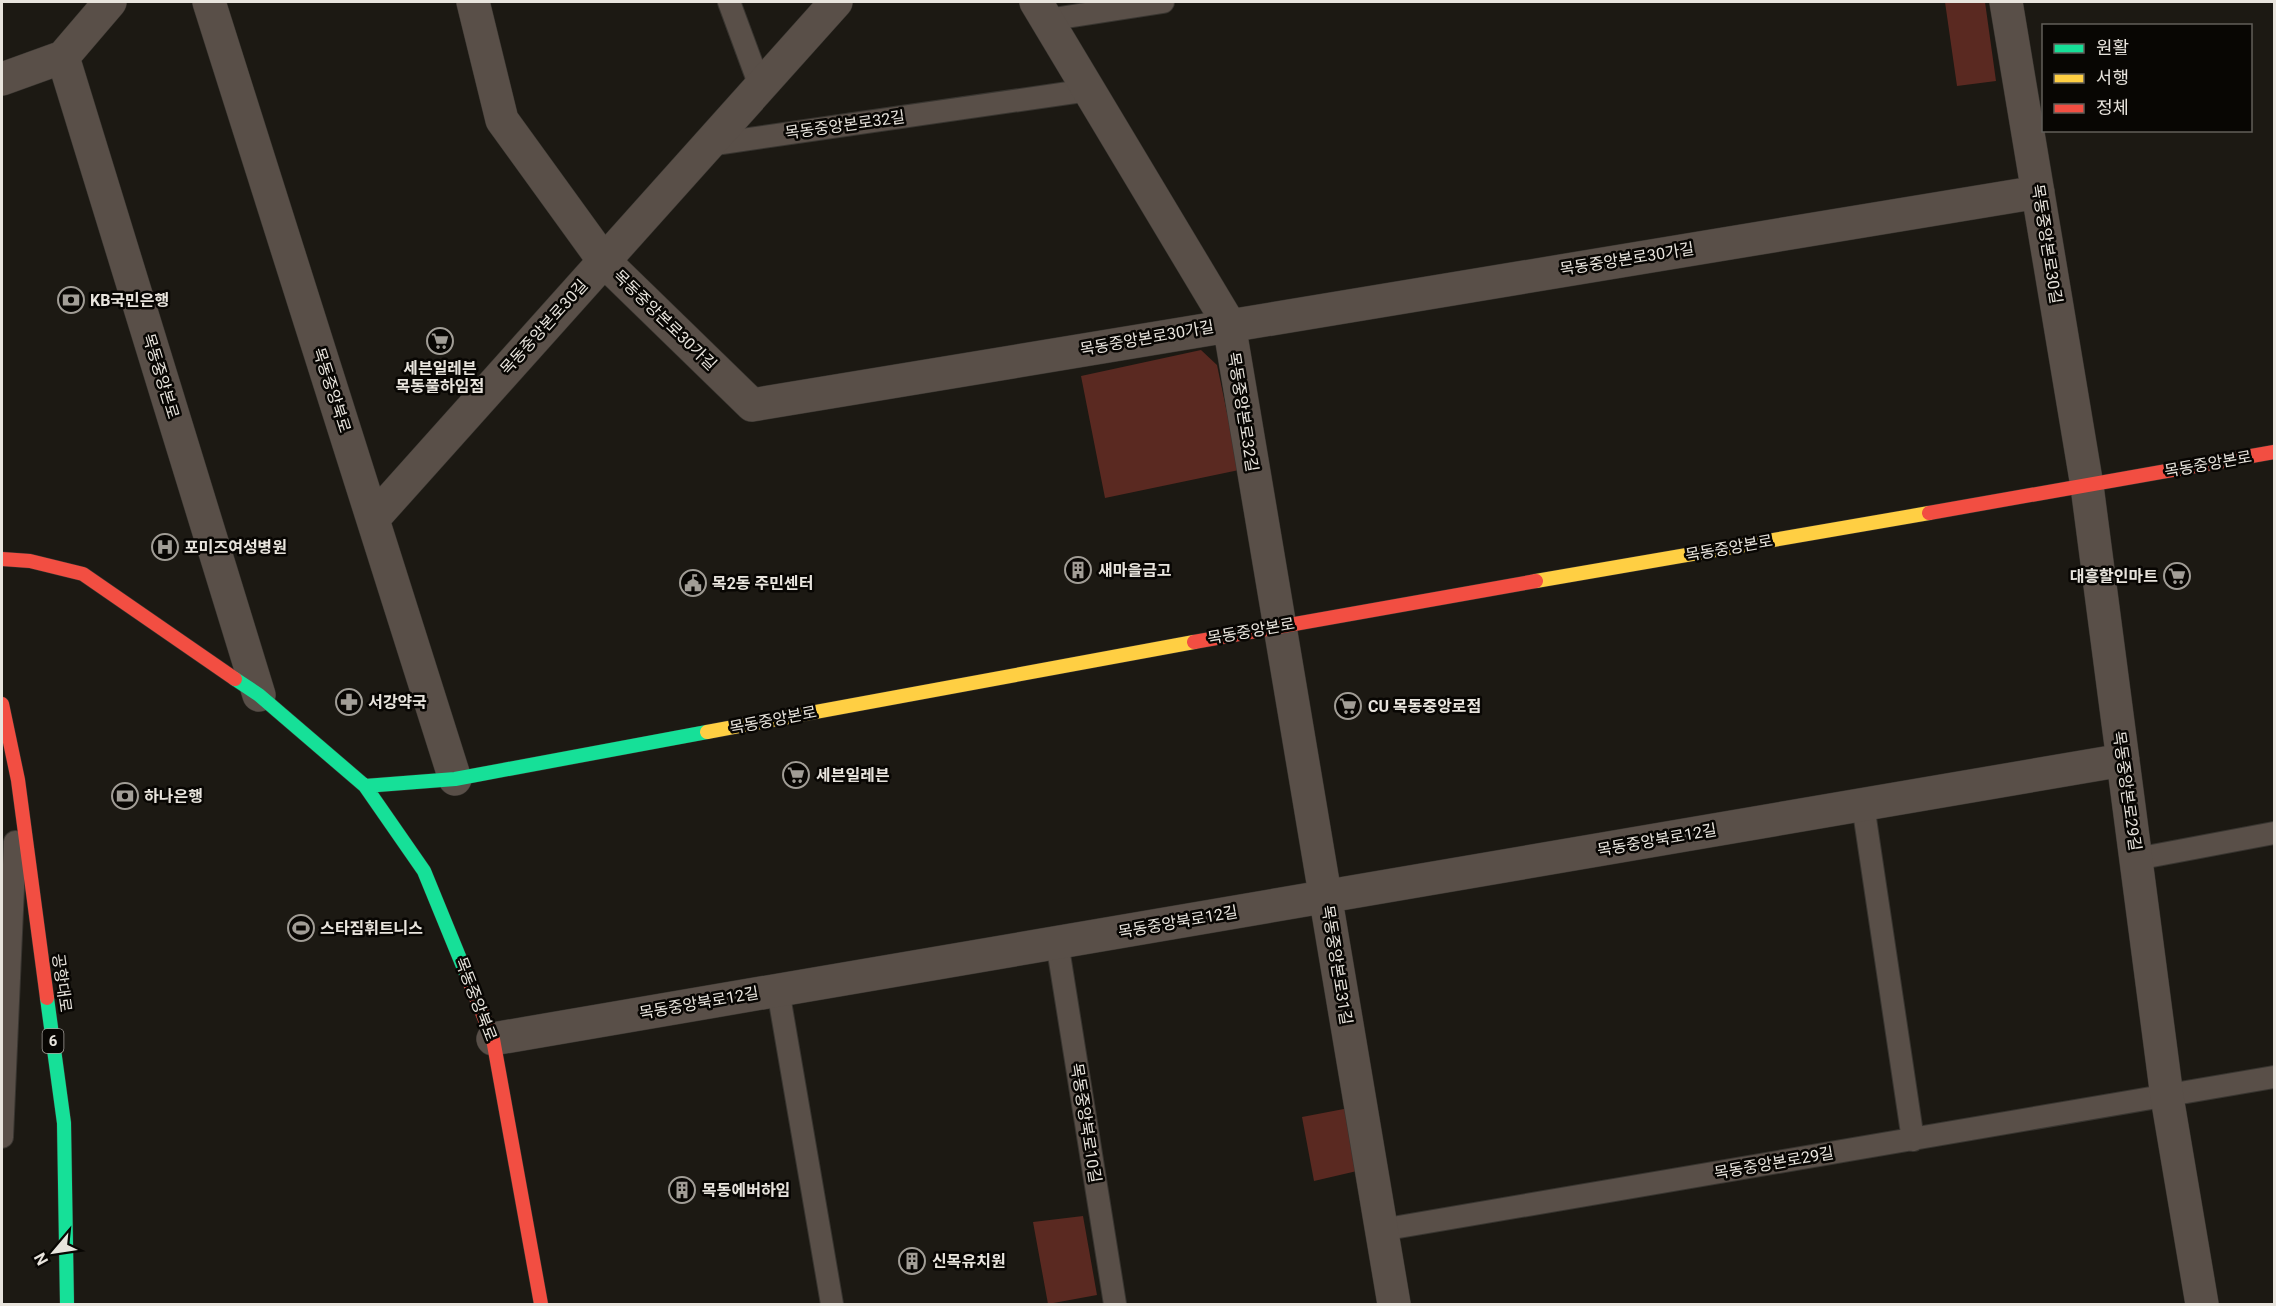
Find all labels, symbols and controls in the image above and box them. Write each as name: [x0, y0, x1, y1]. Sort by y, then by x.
legend: [2042, 24, 2252, 132]
text: 원활: [2096, 37, 2129, 58]
text: 서행: [2096, 67, 2129, 88]
text: 정체: [2096, 97, 2129, 118]
street label: 목동중앙본로32길: [784, 107, 906, 143]
street label: 목동중앙본로30길: [2028, 183, 2066, 305]
street label: 목동중앙본로30가길: [1558, 239, 1696, 279]
street label: 목동중앙본로30가길: [610, 266, 720, 374]
street label: 목동중앙본로30길: [496, 276, 592, 378]
bank icon: KB국민은행: [56, 285, 86, 315]
place label: KB국민은행: [90, 291, 169, 310]
street label: 목동중앙본로30가길: [1079, 317, 1215, 359]
supermarket icon: 세븐일레븐 목동풀하임점: [425, 326, 455, 356]
street label: 목동중앙본로: [139, 331, 183, 421]
street label: 목동중앙북로: [309, 345, 355, 435]
street label: 목동중앙본로32길: [1224, 351, 1262, 473]
place label: 세븐일레븐 목동풀하임점: [396, 359, 484, 396]
street label: 목동중앙본로: [2163, 447, 2253, 481]
street label: 목동중앙본로: [1684, 531, 1774, 565]
hospital icon: 포미즈여성병원: [150, 532, 180, 562]
place label: 포미즈여성병원: [184, 538, 287, 557]
building icon: 새마을금고: [1063, 555, 1093, 585]
place label: 새마을금고: [1098, 561, 1172, 580]
supermarket icon: 대흥할인마트: [2162, 561, 2192, 591]
place label: 대흥할인마트: [2070, 567, 2158, 586]
public building icon: 목2동 주민센터: [678, 568, 708, 598]
place label: 목2동 주민센터: [712, 574, 813, 593]
street label: 목동중앙본로: [1206, 614, 1296, 648]
pharmacy icon: 서강약국: [334, 687, 364, 717]
supermarket icon: CU 목동중앙로점: [1333, 691, 1363, 721]
place label: 서강약국: [368, 693, 427, 712]
place label: CU 목동중앙로점: [1368, 697, 1481, 716]
street label: 목동중앙본로: [728, 702, 818, 738]
street label: 목동중앙본로29길: [2109, 730, 2145, 852]
supermarket icon: 세븐일레븐: [781, 760, 811, 790]
place label: 세븐일레븐: [816, 766, 890, 785]
bank icon: 하나은행: [110, 781, 140, 811]
place label: 하나은행: [144, 787, 203, 806]
street label: 목동중앙북로12길: [1596, 820, 1718, 860]
street label: 목동중앙북로12길: [1117, 902, 1239, 942]
street label: 목동중앙본로31길: [1318, 904, 1356, 1026]
sports icon: 스타짐휘트니스: [286, 913, 316, 943]
place label: 스타짐휘트니스: [320, 919, 423, 938]
street label: 공항대로: [48, 953, 76, 1014]
street label: 목동중앙북로: [451, 954, 501, 1044]
street label: 목동중앙북로12길: [638, 983, 760, 1023]
road number: 6: [42, 1029, 64, 1053]
street label: 목동중앙북로10길: [1067, 1062, 1105, 1184]
street label: 목동중앙본로29길: [1713, 1143, 1835, 1183]
building icon: 목동에버하임: [667, 1175, 697, 1205]
place label: 목동에버하임: [702, 1181, 790, 1200]
north arrow: [24, 1222, 84, 1282]
building icon: 신목유치원: [897, 1246, 927, 1276]
text: N: [30, 1249, 52, 1269]
place label: 신목유치원: [932, 1252, 1006, 1271]

